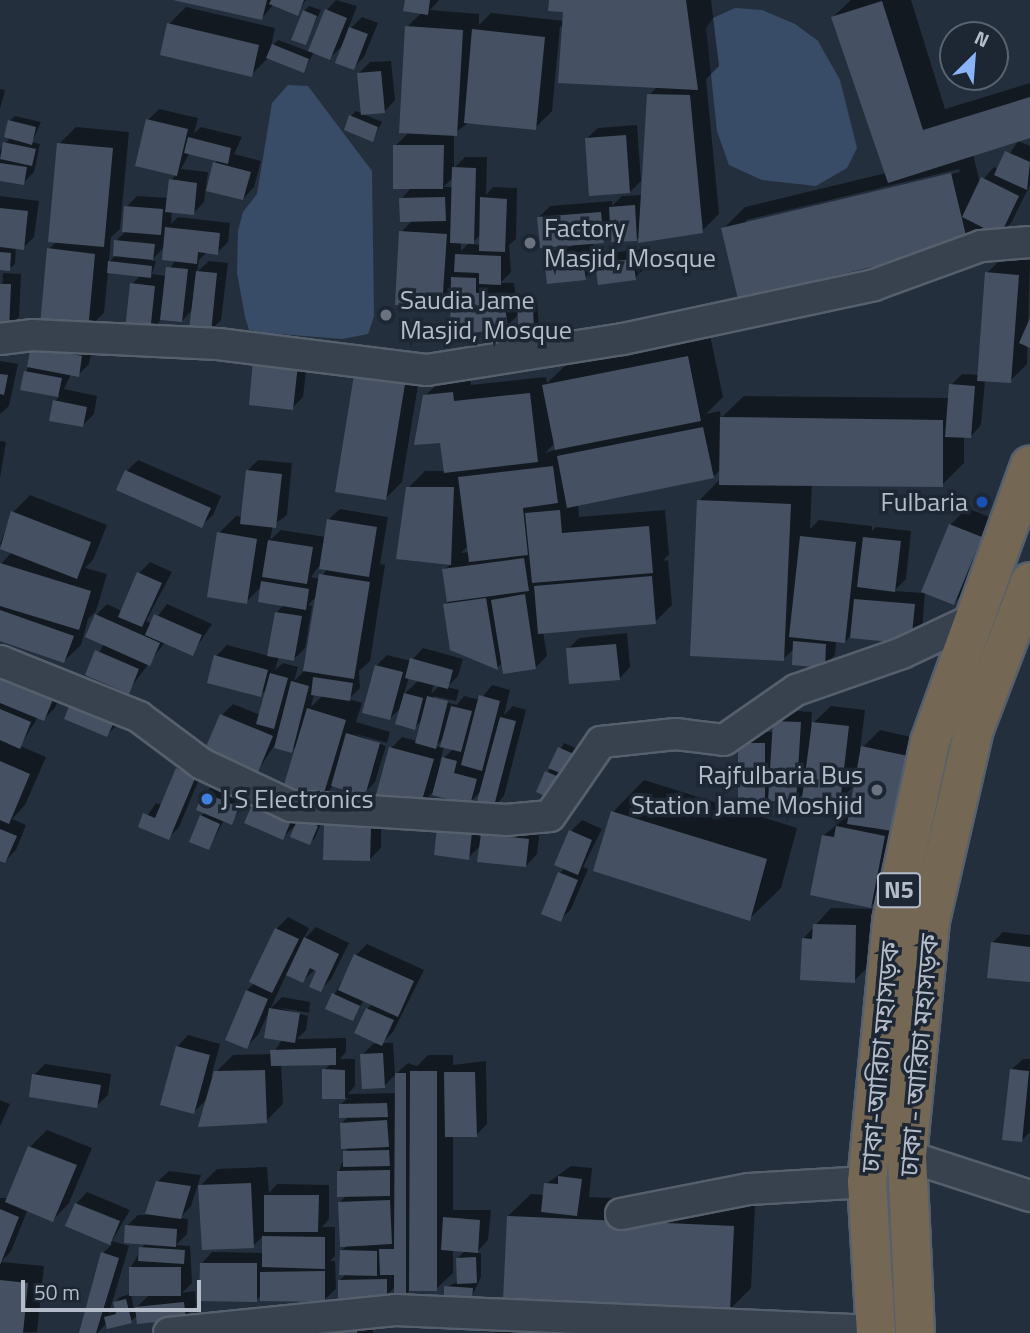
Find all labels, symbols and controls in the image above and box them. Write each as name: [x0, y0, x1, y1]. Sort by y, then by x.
north arrow: [939, 21, 1009, 91]
text: N: [970, 22, 994, 54]
place label: Factory Masjid, Mosque: [544, 212, 716, 274]
marker: Factory Masjid, Mosque: [522, 235, 538, 251]
place label: Saudia Jame Masjid, Mosque: [400, 284, 572, 346]
marker: Saudia Jame Masjid, Mosque: [378, 307, 394, 323]
place label: Fulbaria: [881, 486, 968, 518]
marker: Fulbaria: [974, 494, 990, 510]
place label: Rajfulbaria Bus Station Jame Moshjid: [631, 759, 863, 820]
marker: Rajfulbaria Bus Station Jame Moshjid: [869, 782, 885, 798]
place label: J S Electronics: [221, 783, 374, 815]
marker: J S Electronics: [199, 791, 215, 807]
road number: N5: [876, 870, 922, 910]
street label: ঢাকা - আরিচা মহাসড়ক: [893, 932, 945, 1178]
street label: ঢাকা-আরিচা মহাসড়ক: [854, 940, 906, 1174]
scale bar: [24, 1266, 205, 1310]
text: 50 m: [34, 1276, 80, 1308]

